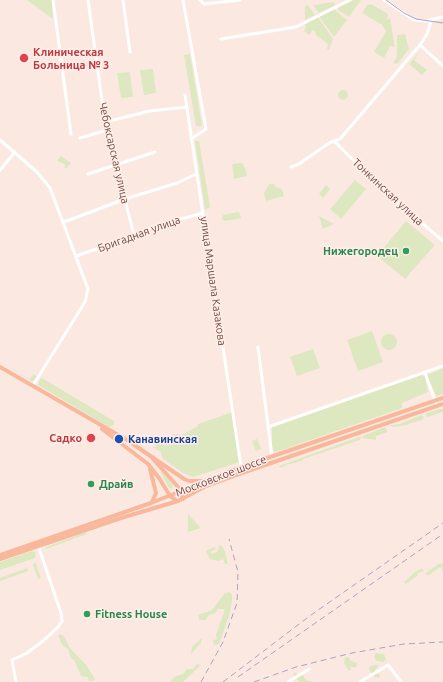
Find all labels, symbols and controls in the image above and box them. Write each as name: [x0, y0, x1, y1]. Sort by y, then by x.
place label: Клиническая Больница № 3: [33, 45, 109, 71]
marker: Клиническая Больница № 3: [18, 52, 30, 64]
street label: Чебоксарская улица: [96, 101, 132, 205]
street label: Тонкинская улица: [350, 156, 426, 228]
street label: Бригадная улица: [96, 213, 182, 255]
street label: улица Маршала Казакова: [197, 216, 229, 346]
place label: Нижегородец: [323, 244, 398, 258]
marker: Нижегородец: [401, 246, 411, 256]
place label: Садко: [49, 431, 82, 445]
marker: Садко: [85, 432, 97, 444]
place label: Канавинская: [128, 432, 197, 446]
marker: Канавинская: [113, 433, 125, 445]
street label: Московское шоссе: [174, 453, 268, 499]
place label: Драйв: [99, 477, 133, 491]
marker: Драйв: [86, 479, 96, 489]
place label: Fitness House: [95, 607, 167, 621]
marker: Fitness House: [82, 609, 92, 619]

